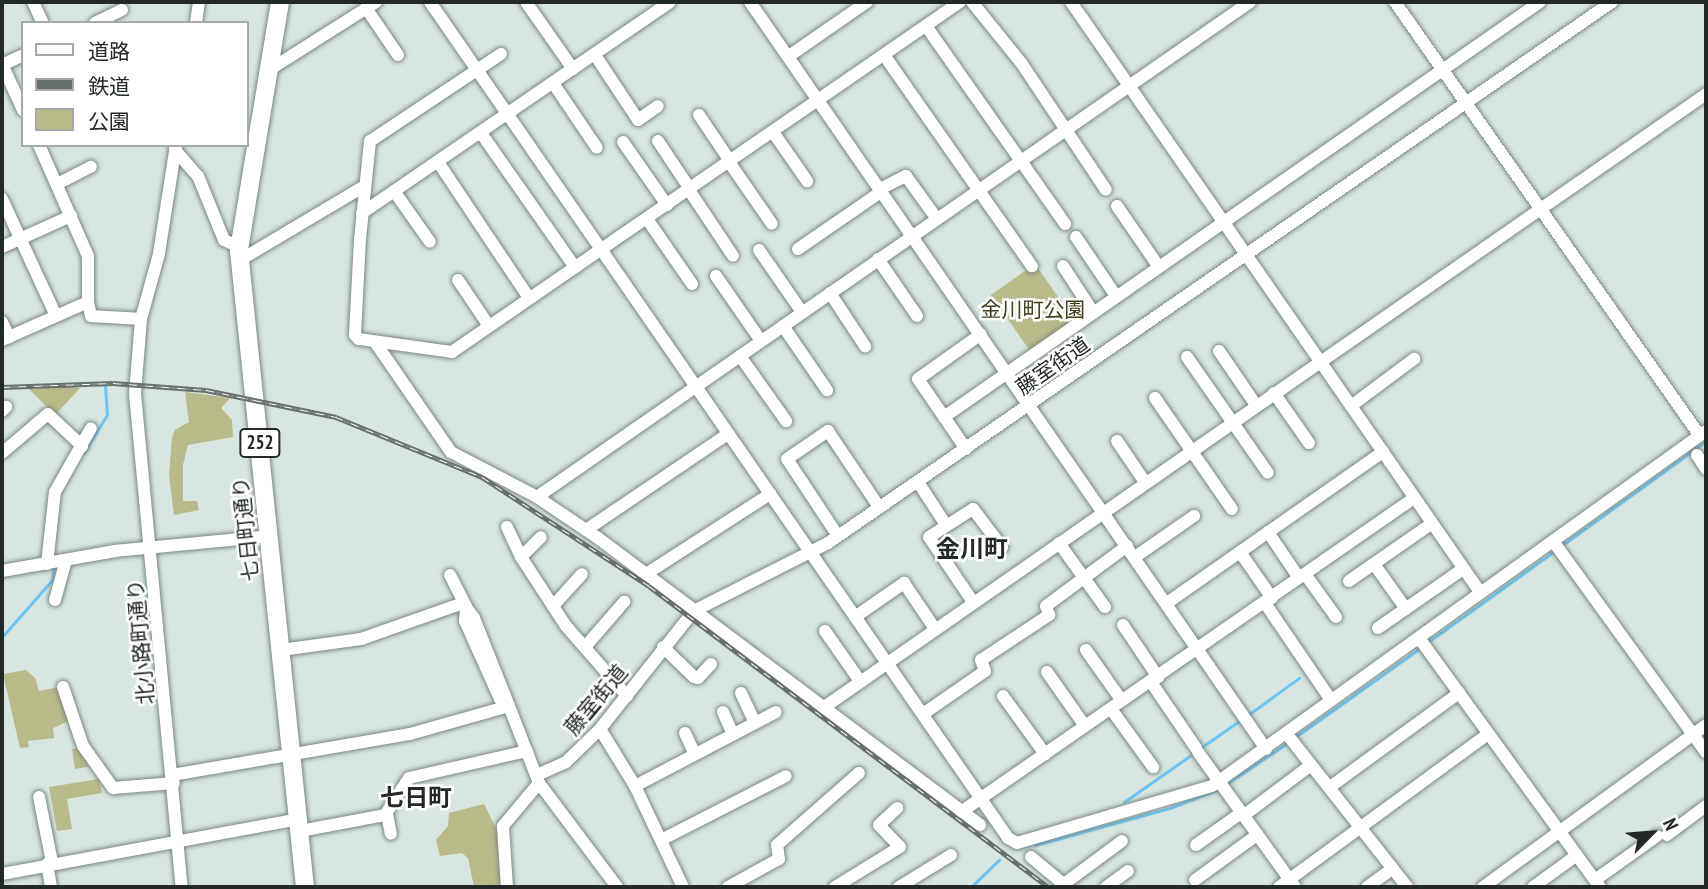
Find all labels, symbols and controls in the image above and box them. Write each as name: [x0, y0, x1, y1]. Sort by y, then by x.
legend: [21, 21, 248, 147]
text: 道路: [88, 38, 130, 65]
text: 鉄道: [88, 73, 130, 100]
text: 公園: [88, 108, 130, 135]
park label: 金川町公園: [981, 297, 1085, 323]
street label: 藤室街道: [1011, 332, 1095, 400]
road number: 252: [239, 428, 281, 458]
street label: 七日町通り: [228, 475, 264, 583]
district label: 金川町: [936, 535, 1008, 563]
street label: 北小路町通り: [123, 578, 159, 706]
street label: 藤室街道: [559, 660, 633, 740]
district label: 七日町: [380, 784, 452, 812]
north arrow: [1617, 798, 1687, 868]
text: N: [1658, 814, 1684, 834]

